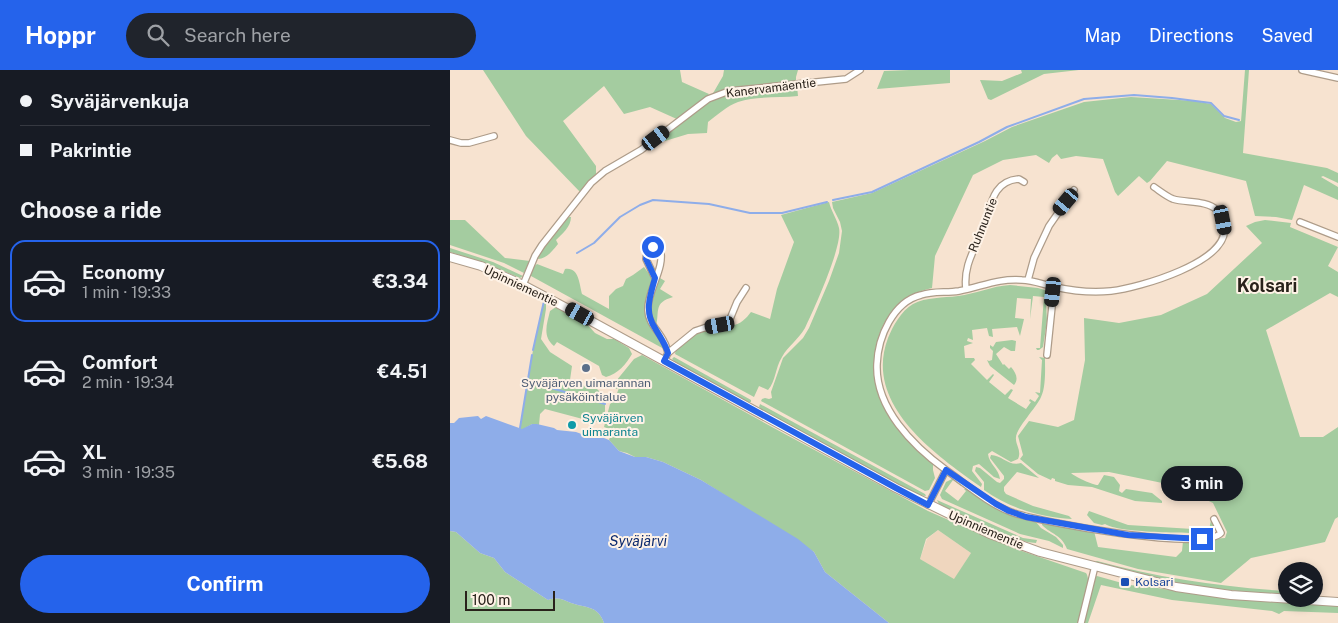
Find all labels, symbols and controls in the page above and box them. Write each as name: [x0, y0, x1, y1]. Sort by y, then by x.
search box: [126, 13, 476, 58]
text: Hoppr: [25, 21, 96, 49]
icon: search: [144, 21, 172, 49]
text: Search here: [184, 24, 291, 46]
text: Map: [1084, 25, 1121, 46]
text: Directions: [1149, 25, 1234, 46]
text: Saved: [1262, 25, 1313, 46]
street label: Kanervamäentie: [725, 75, 817, 100]
text: Syväjärvenkuja: [50, 90, 189, 112]
car: [639, 123, 672, 153]
text: Pakrintie: [50, 139, 132, 161]
car: [1050, 186, 1081, 218]
street label: Ruhnuntie: [966, 196, 1000, 254]
text: Choose a ride: [20, 197, 162, 223]
car: [1212, 204, 1233, 236]
route start: [642, 236, 664, 258]
icon: car: [22, 259, 67, 304]
text: Economy: [82, 261, 165, 283]
street label: Upinniementie: [482, 263, 561, 309]
text: €3.34: [373, 270, 428, 292]
district label: Kolsari: [1237, 275, 1297, 296]
car: [1043, 276, 1062, 308]
text: 1 min · 19:33: [82, 283, 171, 302]
car: [563, 300, 596, 328]
car: [703, 315, 736, 335]
icon: car: [22, 349, 67, 394]
text: Comfort: [82, 351, 158, 373]
text: €4.51: [377, 360, 428, 382]
marker: Syväjärven uimarannan pysäköintialue: [580, 362, 592, 374]
text: 2 min · 19:34: [82, 373, 174, 392]
place label: Syväjärven uimarannan pysäköintialue: [521, 376, 651, 404]
place label: Syväjärven uimaranta: [582, 411, 644, 439]
marker: Syväjärven uimaranta: [566, 419, 578, 431]
icon: car: [22, 439, 67, 484]
text: XL: [82, 441, 107, 463]
text: €5.68: [372, 450, 428, 472]
text: 3 min · 19:35: [82, 463, 175, 482]
callout: 3 min: [1161, 466, 1243, 502]
text: 3 min: [1181, 474, 1223, 493]
street label: Upinniementie: [946, 508, 1026, 552]
route end: [1191, 528, 1213, 550]
water label: Syväjärvi: [609, 533, 667, 549]
button: Confirm: [20, 555, 430, 613]
map controls: [1278, 562, 1323, 607]
button: layers: [1278, 562, 1323, 607]
place label: Kolsari: [1135, 575, 1174, 589]
marker: Kolsari: [1119, 576, 1131, 588]
scale bar: [465, 588, 555, 611]
text: 100 m: [472, 592, 510, 608]

